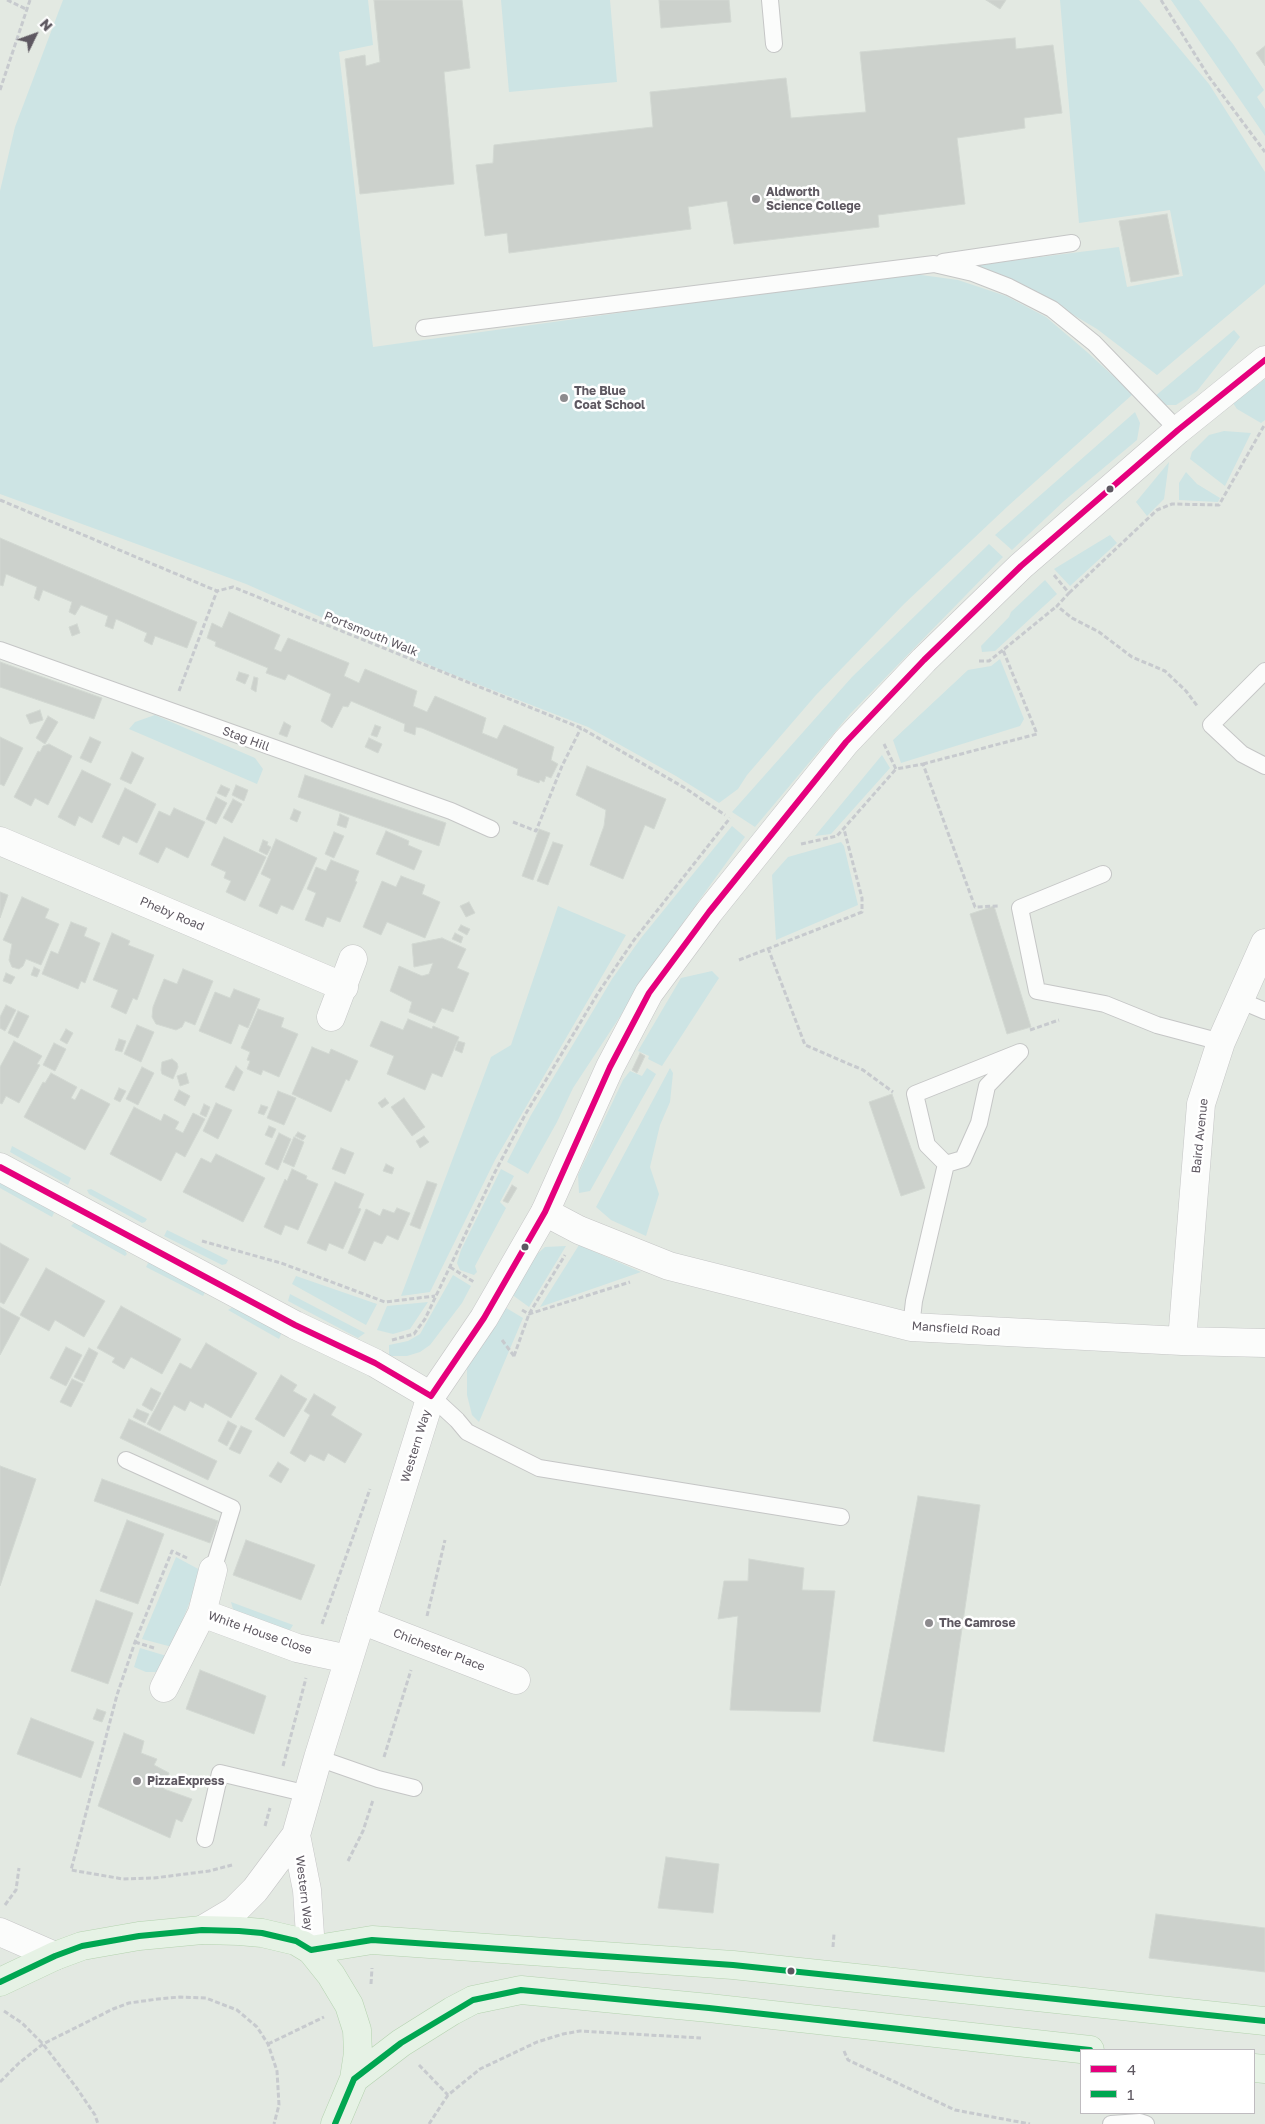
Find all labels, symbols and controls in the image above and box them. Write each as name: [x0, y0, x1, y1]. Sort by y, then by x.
north arrow: [10, 10, 60, 60]
text: N: [37, 15, 56, 34]
place label: Aldworth Science College: [766, 185, 861, 213]
marker: Aldworth Science College: [750, 193, 762, 205]
place label: The Blue Coat School: [574, 384, 645, 412]
marker: The Blue Coat School: [558, 392, 570, 404]
unlabelled marker: [1105, 484, 1115, 494]
street label: Portsmouth Walk: [322, 609, 420, 659]
street label: Stag Hill: [220, 724, 272, 754]
street label: Pheby Road: [138, 894, 206, 934]
street label: Baird Avenue: [1189, 1098, 1211, 1174]
unlabelled marker: [520, 1242, 530, 1252]
street label: Mansfield Road: [911, 1319, 1001, 1339]
street label: Western Way: [398, 1408, 434, 1484]
street label: White House Close: [206, 1608, 314, 1658]
place label: The Camrose: [939, 1616, 1016, 1630]
marker: The Camrose: [923, 1617, 935, 1629]
street label: Chichester Place: [391, 1626, 487, 1674]
place label: PizzaExpress: [147, 1774, 224, 1788]
marker: PizzaExpress: [131, 1775, 143, 1787]
street label: Western Way: [292, 1855, 316, 1931]
unlabelled marker: [786, 1966, 796, 1976]
legend: [1080, 2049, 1255, 2114]
text: 4: [1127, 2060, 1136, 2078]
text: 1: [1127, 2085, 1134, 2103]

